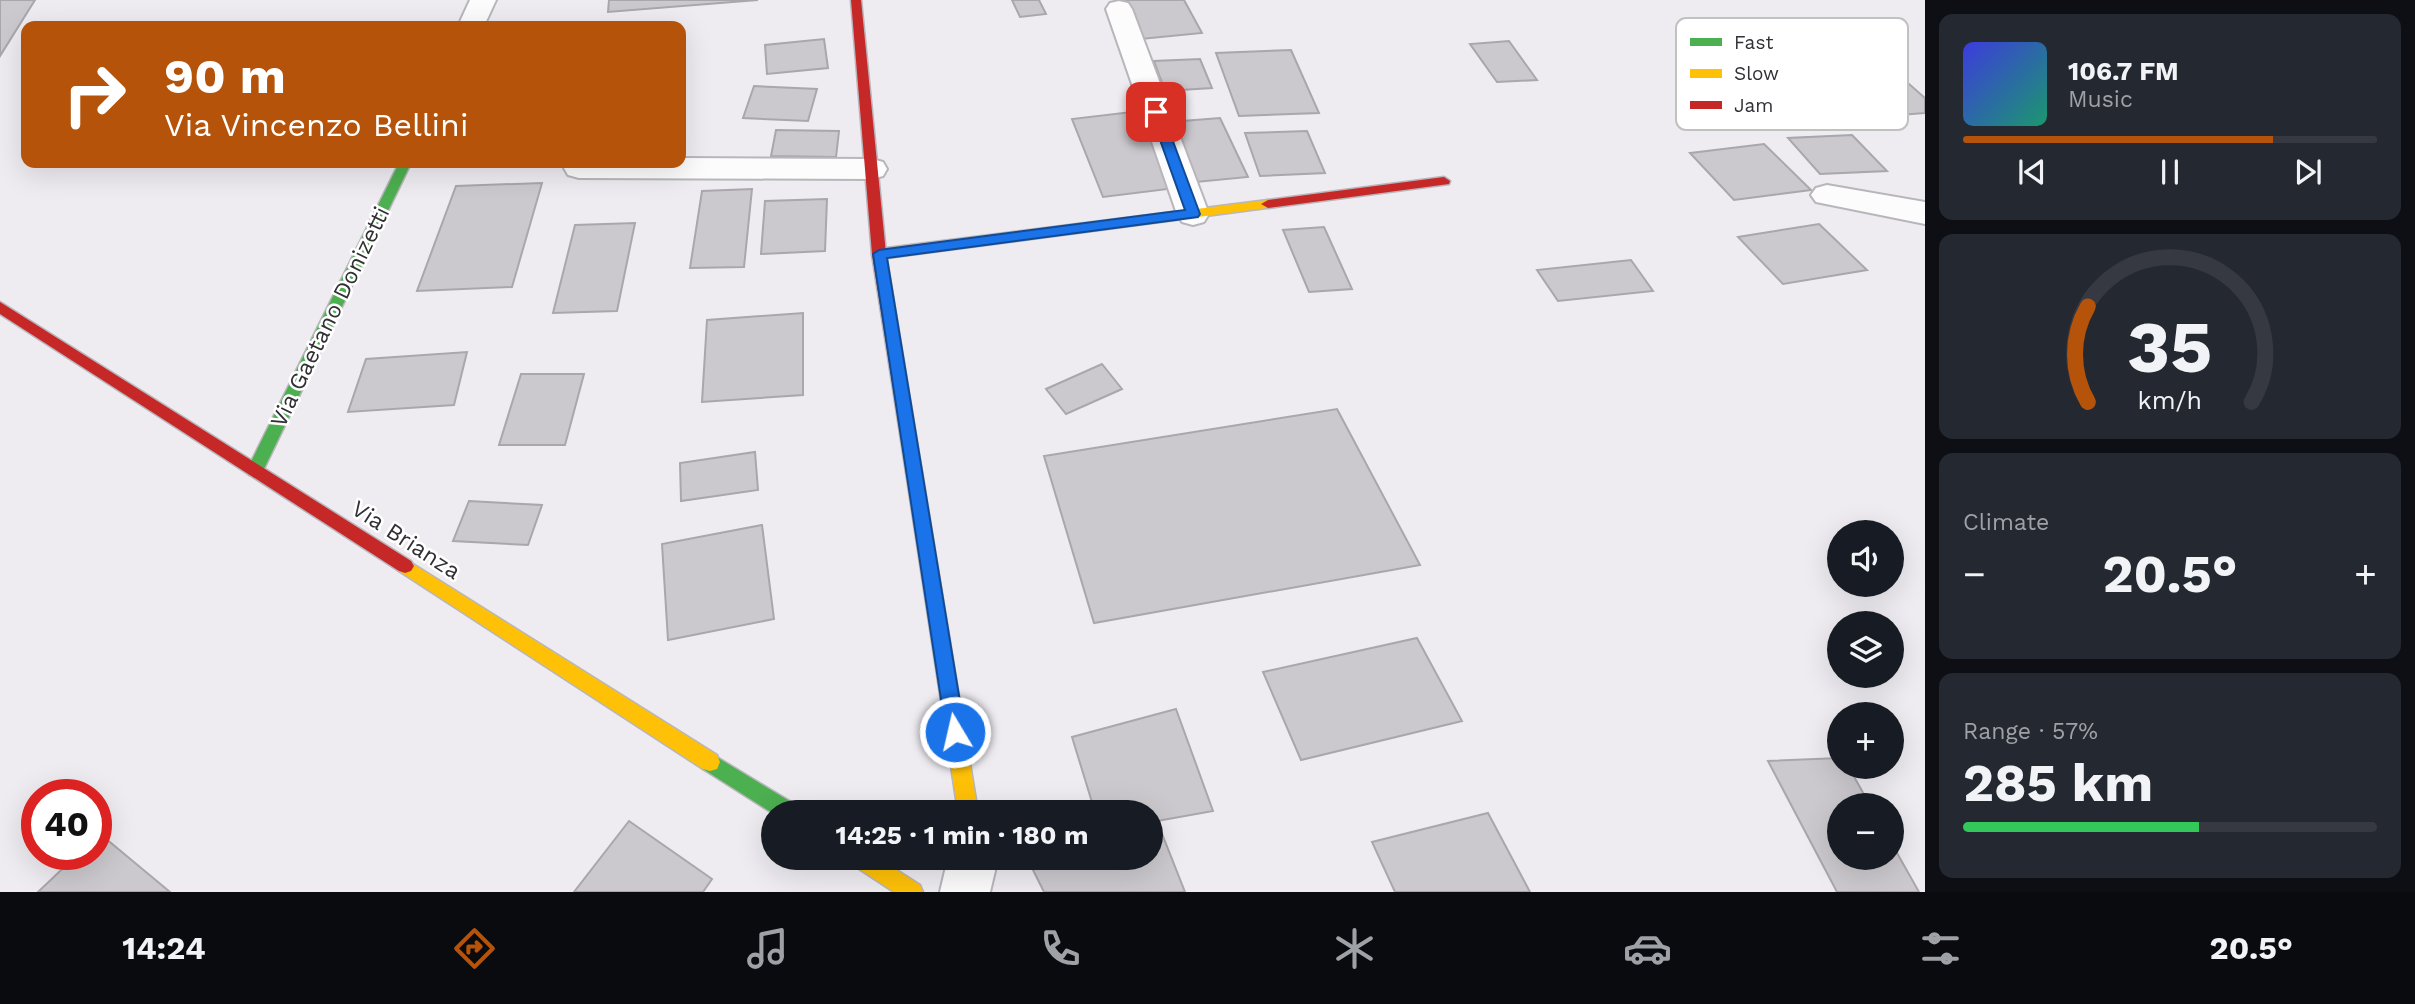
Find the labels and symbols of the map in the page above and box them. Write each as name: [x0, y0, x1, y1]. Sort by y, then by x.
legend: [1676, 18, 1908, 130]
text: Fast: [1734, 31, 1773, 54]
text: Slow: [1734, 62, 1779, 85]
pin: [1126, 82, 1186, 142]
text: Jam: [1734, 94, 1773, 117]
street label: Via Gaetano Donizetti: [265, 202, 395, 432]
street label: Via Brianza: [346, 495, 466, 585]
position arrow: [918, 695, 992, 769]
speed limit sign: 40: [21, 779, 112, 870]

